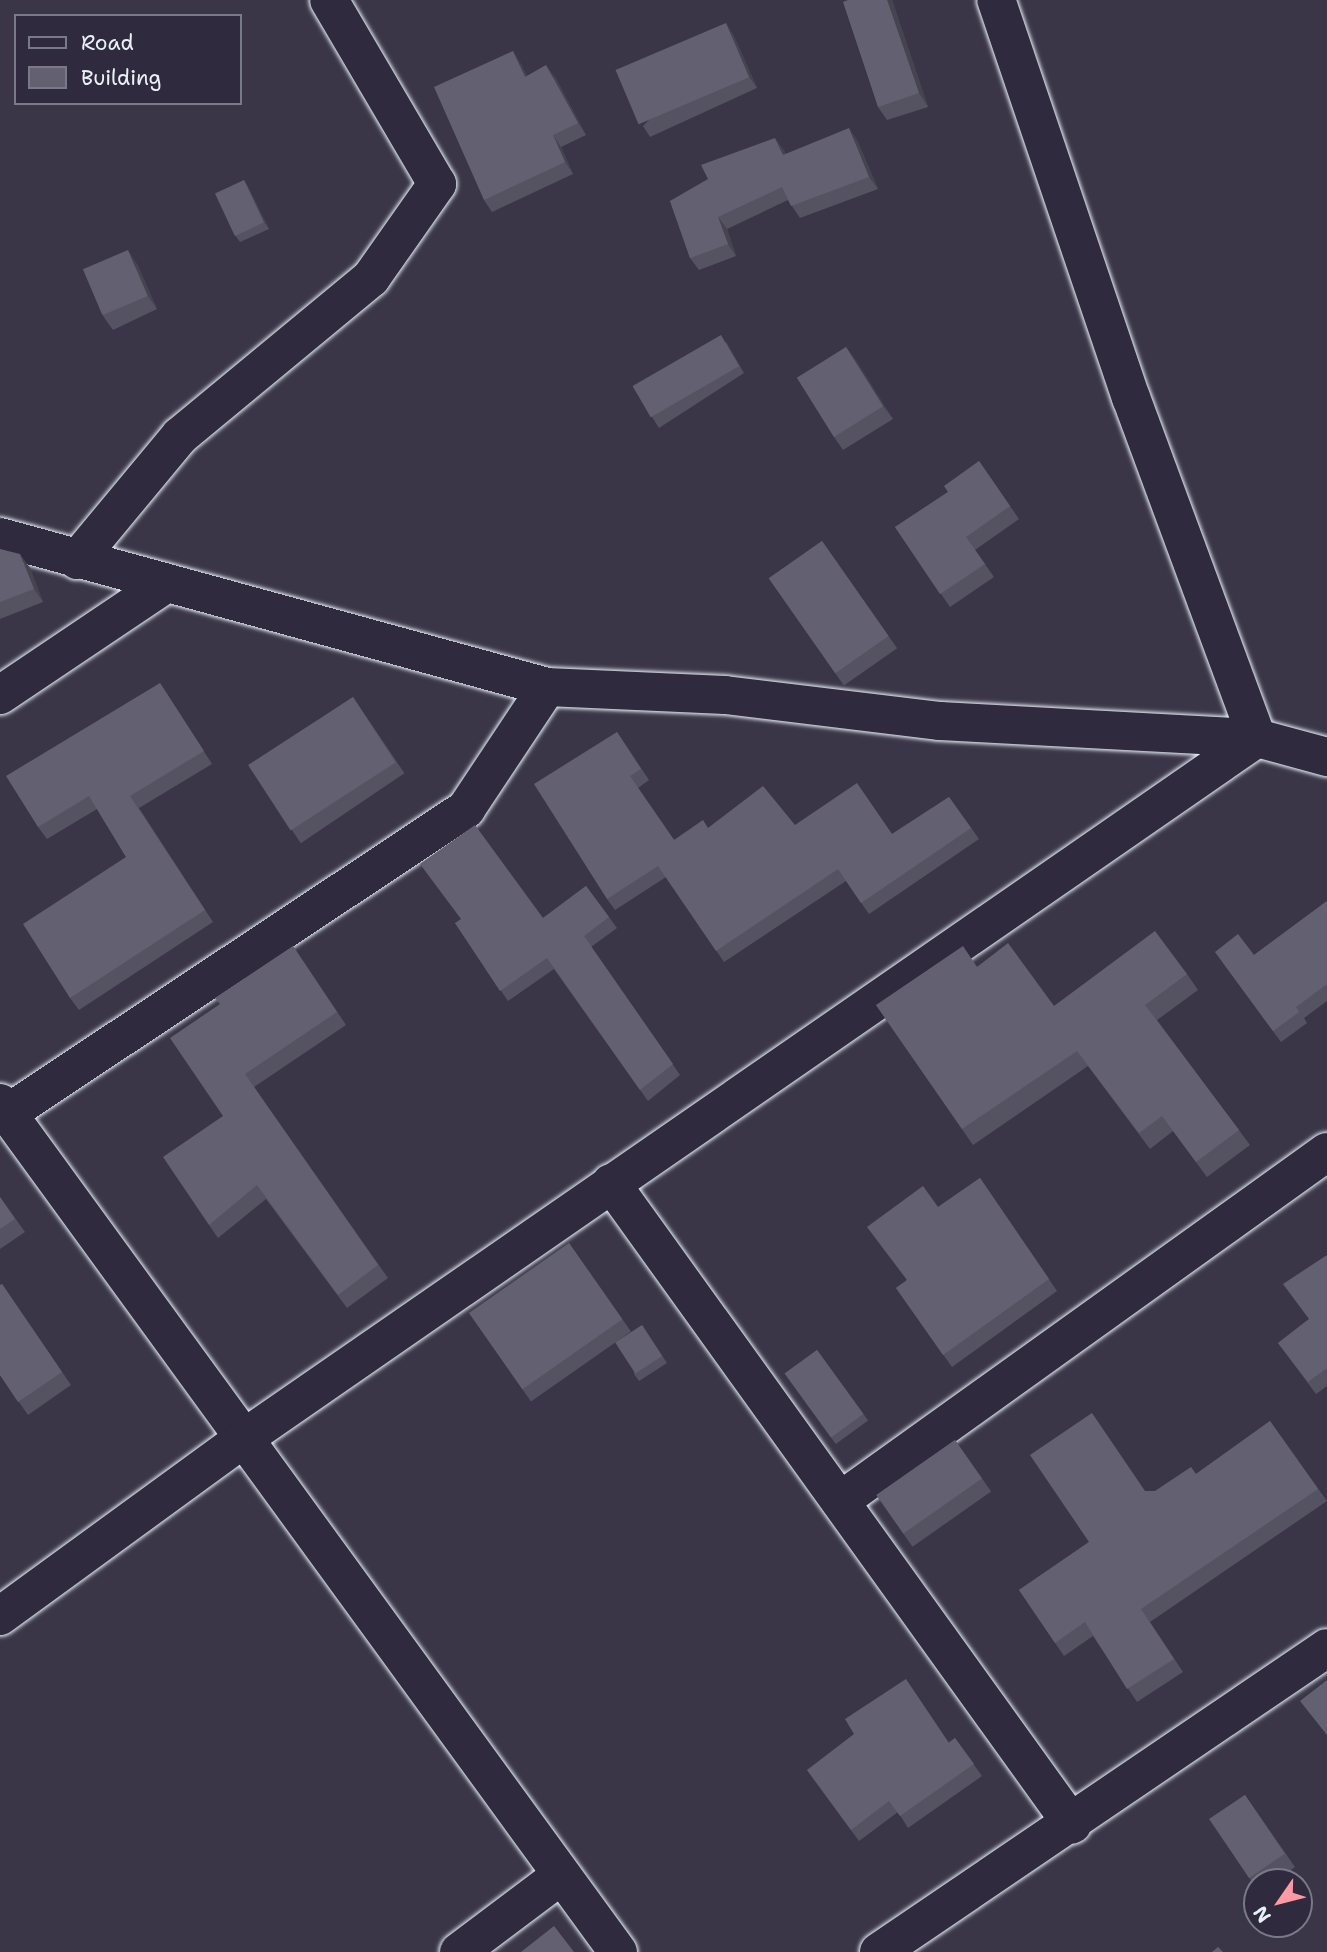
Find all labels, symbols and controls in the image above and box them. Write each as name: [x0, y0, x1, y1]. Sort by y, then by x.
legend: [14, 14, 242, 105]
text: Road: [81, 29, 134, 57]
text: Building: [81, 64, 161, 92]
north arrow: [1243, 1868, 1313, 1938]
text: N: [1247, 1901, 1277, 1928]

